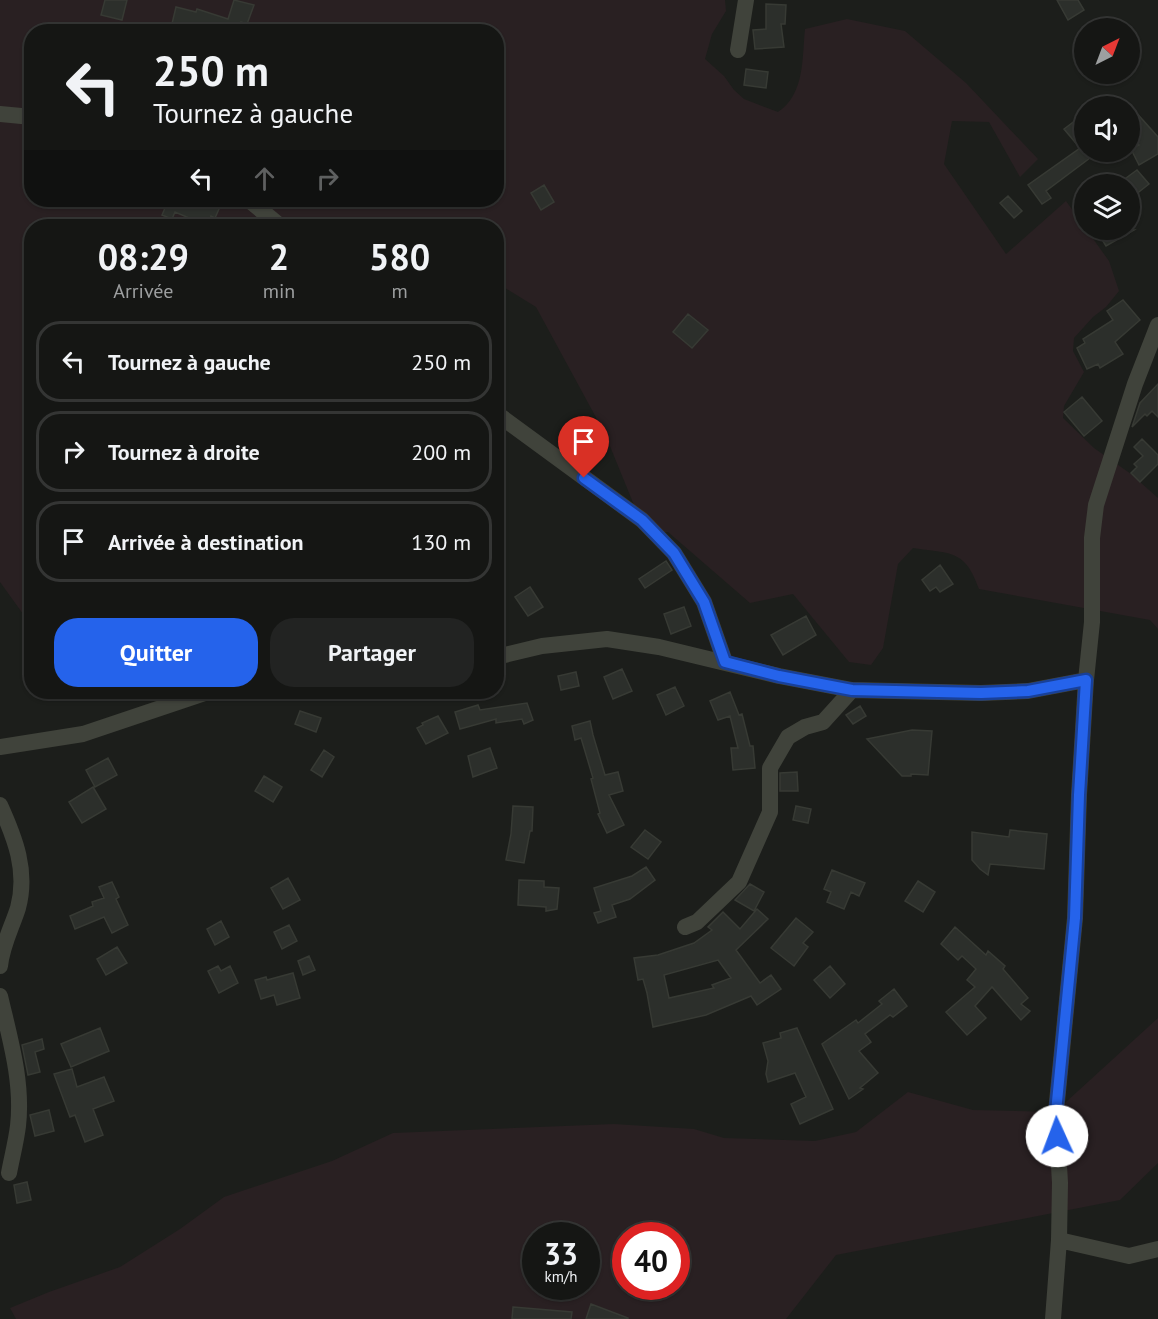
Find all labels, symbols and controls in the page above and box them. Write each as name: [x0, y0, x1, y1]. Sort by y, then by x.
north arrow: [1074, 18, 1140, 84]
map controls: [1074, 18, 1140, 240]
text: 250 m: [153, 43, 269, 98]
icon: left: [54, 48, 132, 126]
text: Tournez à gauche: [153, 96, 353, 130]
button: sound: [1074, 96, 1140, 162]
icon: left: [185, 162, 218, 195]
icon: ahead: [248, 162, 281, 195]
icon: right: [311, 162, 344, 195]
button: layers: [1074, 174, 1140, 240]
text: 08:29: [98, 233, 189, 280]
text: 2: [269, 233, 289, 280]
text: 580: [369, 233, 430, 280]
text: Arrivée: [113, 278, 173, 304]
text: min: [263, 278, 295, 304]
text: m: [392, 278, 408, 304]
icon: left: [57, 345, 90, 378]
text: Tournez à gauche: [108, 348, 271, 376]
text: 250 m: [411, 348, 471, 376]
pin: [558, 416, 609, 478]
icon: arrive: [567, 425, 600, 458]
icon: right: [57, 435, 90, 468]
text: Tournez à droite: [108, 438, 260, 466]
text: 200 m: [411, 438, 471, 466]
icon: arrive: [57, 525, 90, 558]
text: Arrivée à destination: [108, 528, 304, 556]
text: 130 m: [411, 528, 471, 556]
button: Quitter: [54, 618, 258, 687]
button: Partager: [270, 618, 474, 687]
position arrow: [1025, 1104, 1089, 1168]
speed limit sign: 40: [612, 1222, 690, 1300]
text: 33: [544, 1234, 578, 1273]
text: km/h: [545, 1267, 577, 1286]

